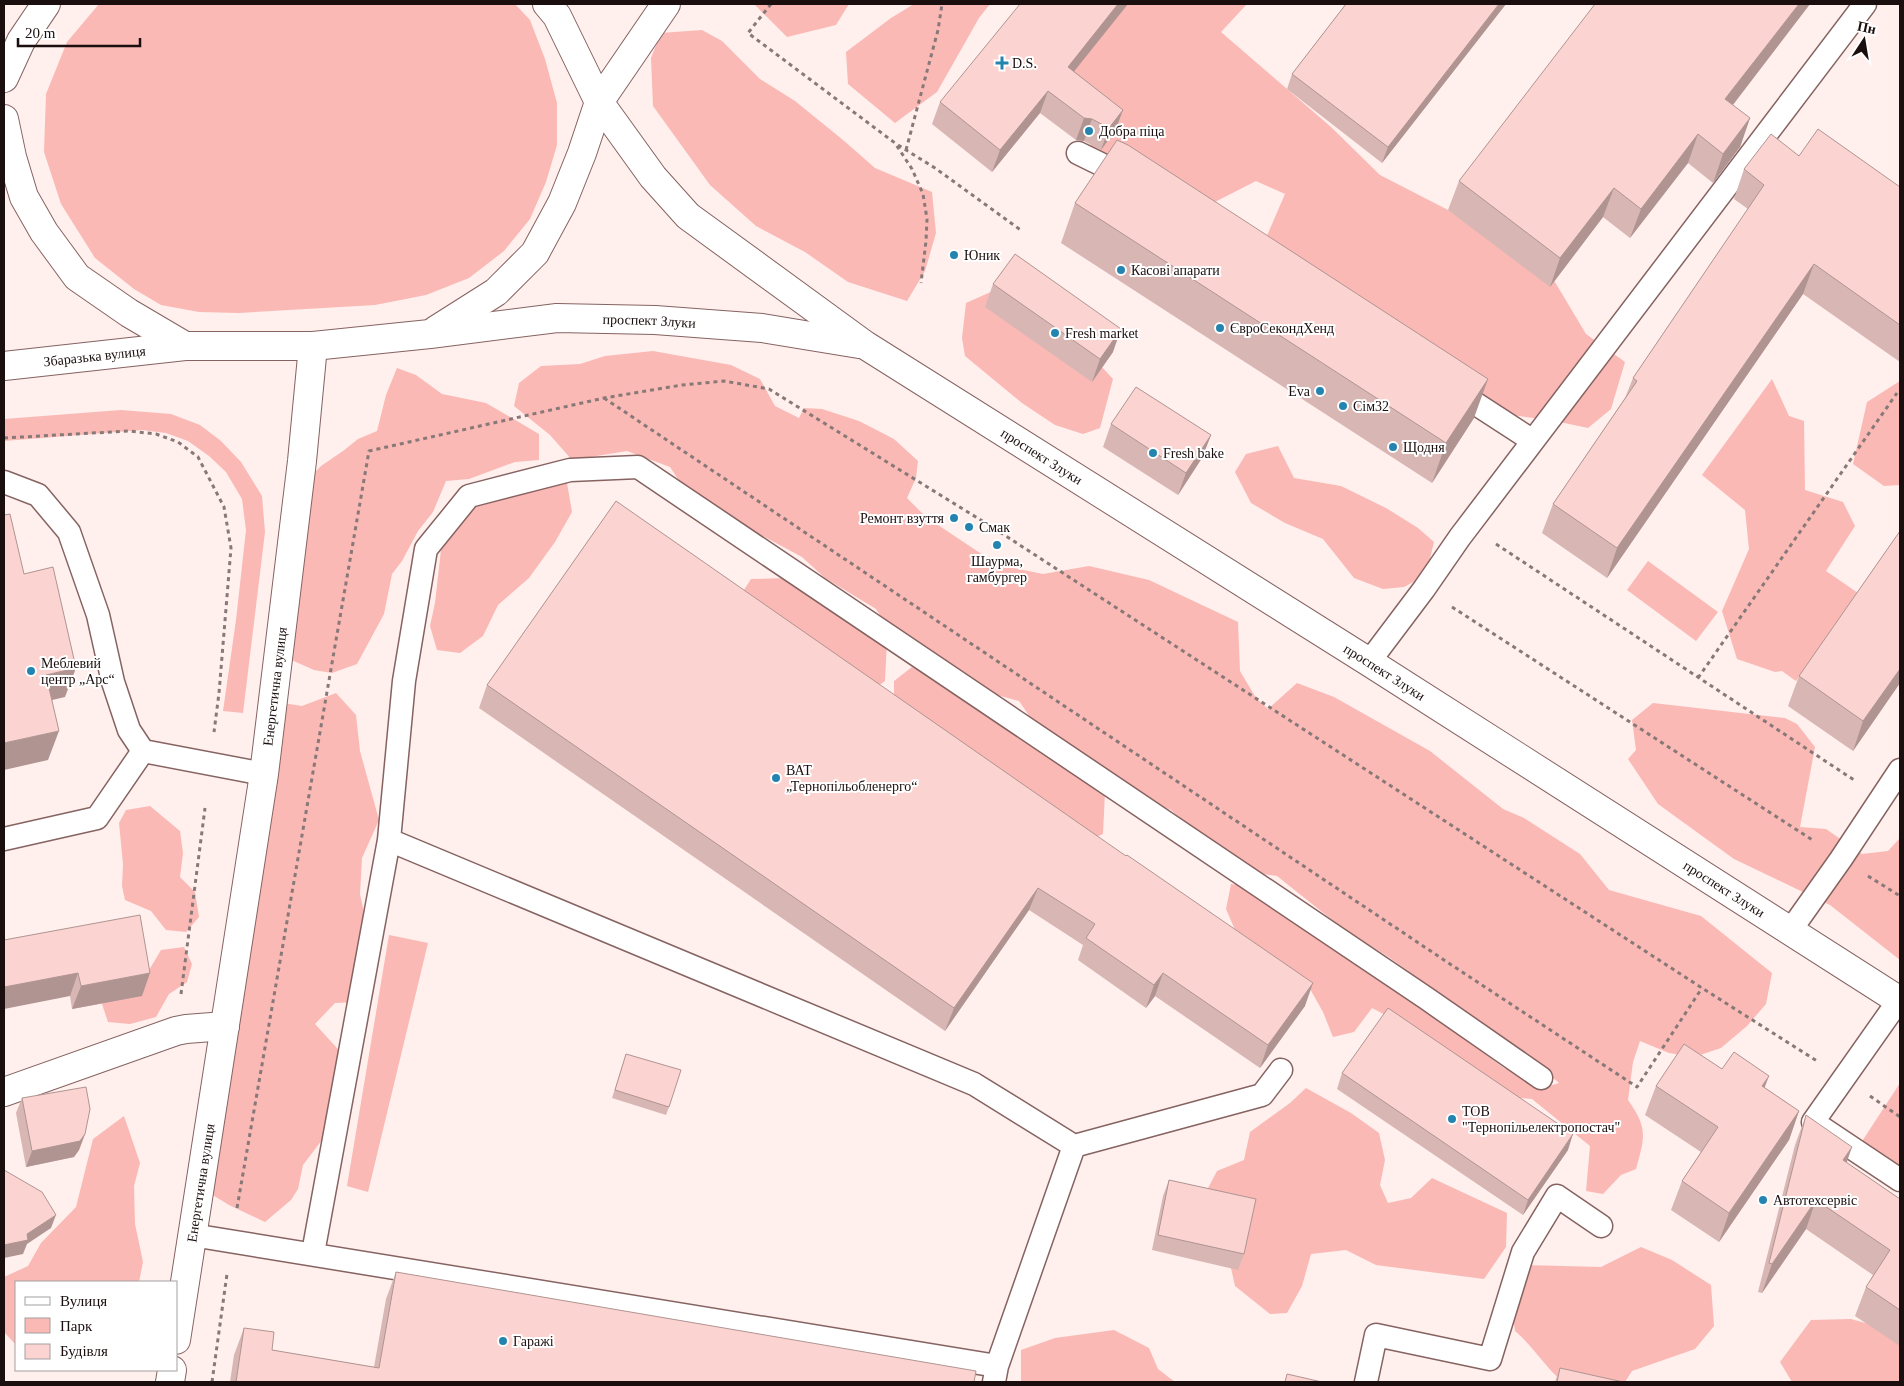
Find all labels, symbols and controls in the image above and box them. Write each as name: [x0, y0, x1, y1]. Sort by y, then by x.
scale bar: [18, 15, 140, 47]
north arrow: [1839, 15, 1889, 65]
text: Пн: [1856, 18, 1877, 37]
text: 20 m: [25, 25, 56, 41]
place label: D.S.: [1012, 56, 1037, 71]
marker: D.S.: [996, 57, 1008, 69]
place label: Добра піца: [1099, 124, 1165, 139]
marker: Добра піца: [1083, 125, 1095, 137]
place label: Юник: [964, 248, 1000, 263]
marker: Юник: [948, 249, 960, 261]
place label: Касові апарати: [1131, 263, 1220, 278]
marker: Касові апарати: [1115, 264, 1127, 276]
street label: проспект Злуки: [603, 311, 697, 331]
place label: ЄвроСекондХенд: [1230, 321, 1334, 336]
marker: ЄвроСекондХенд: [1214, 322, 1226, 334]
place label: Fresh market: [1065, 326, 1139, 341]
marker: Fresh market: [1049, 327, 1061, 339]
street label: Збаразька вулиця: [43, 343, 147, 369]
place label: Eva: [1288, 384, 1311, 399]
marker: Eva: [1314, 385, 1326, 397]
place label: Сім32: [1353, 399, 1389, 414]
marker: Сім32: [1337, 400, 1349, 412]
street label: проспект Злуки: [998, 425, 1086, 488]
place label: Щодня: [1403, 440, 1445, 455]
marker: Щодня: [1387, 441, 1399, 453]
place label: Fresh bake: [1163, 446, 1224, 461]
marker: Fresh bake: [1147, 447, 1159, 459]
place label: Ремонт взуття: [860, 511, 945, 526]
marker: Ремонт взуття: [948, 512, 960, 524]
place label: Смак: [979, 520, 1010, 535]
marker: Смак: [963, 521, 975, 533]
marker: Шаурма, гамбургер: [991, 539, 1003, 551]
place label: Шаурма, гамбургер: [967, 554, 1027, 585]
street label: Енергетична вулиця: [260, 625, 289, 747]
street label: проспект Злуки: [1341, 641, 1428, 704]
place label: Меблевий центр „Арс“: [41, 656, 115, 687]
marker: Меблевий центр „Арс“: [25, 665, 37, 677]
place label: ВАТ „Тернопільобленерго“: [786, 763, 918, 794]
marker: ВАТ „Тернопільобленерго“: [770, 772, 782, 784]
street label: проспект Злуки: [1681, 857, 1768, 920]
place label: ТОВ "Тернопільелектропостач": [1462, 1104, 1620, 1135]
marker: ТОВ "Тернопільелектропостач": [1446, 1113, 1458, 1125]
street label: Енергетична вулиця: [184, 1122, 217, 1243]
place label: Автотехсервіс: [1773, 1193, 1857, 1208]
marker: Автотехсервіс: [1757, 1194, 1769, 1206]
legend: [15, 1281, 178, 1371]
text: Вулиця: [60, 1293, 107, 1309]
text: Парк: [60, 1318, 93, 1334]
place label: Гаражі: [513, 1334, 554, 1349]
marker: Гаражі: [497, 1335, 509, 1347]
text: Будівля: [60, 1343, 108, 1359]

